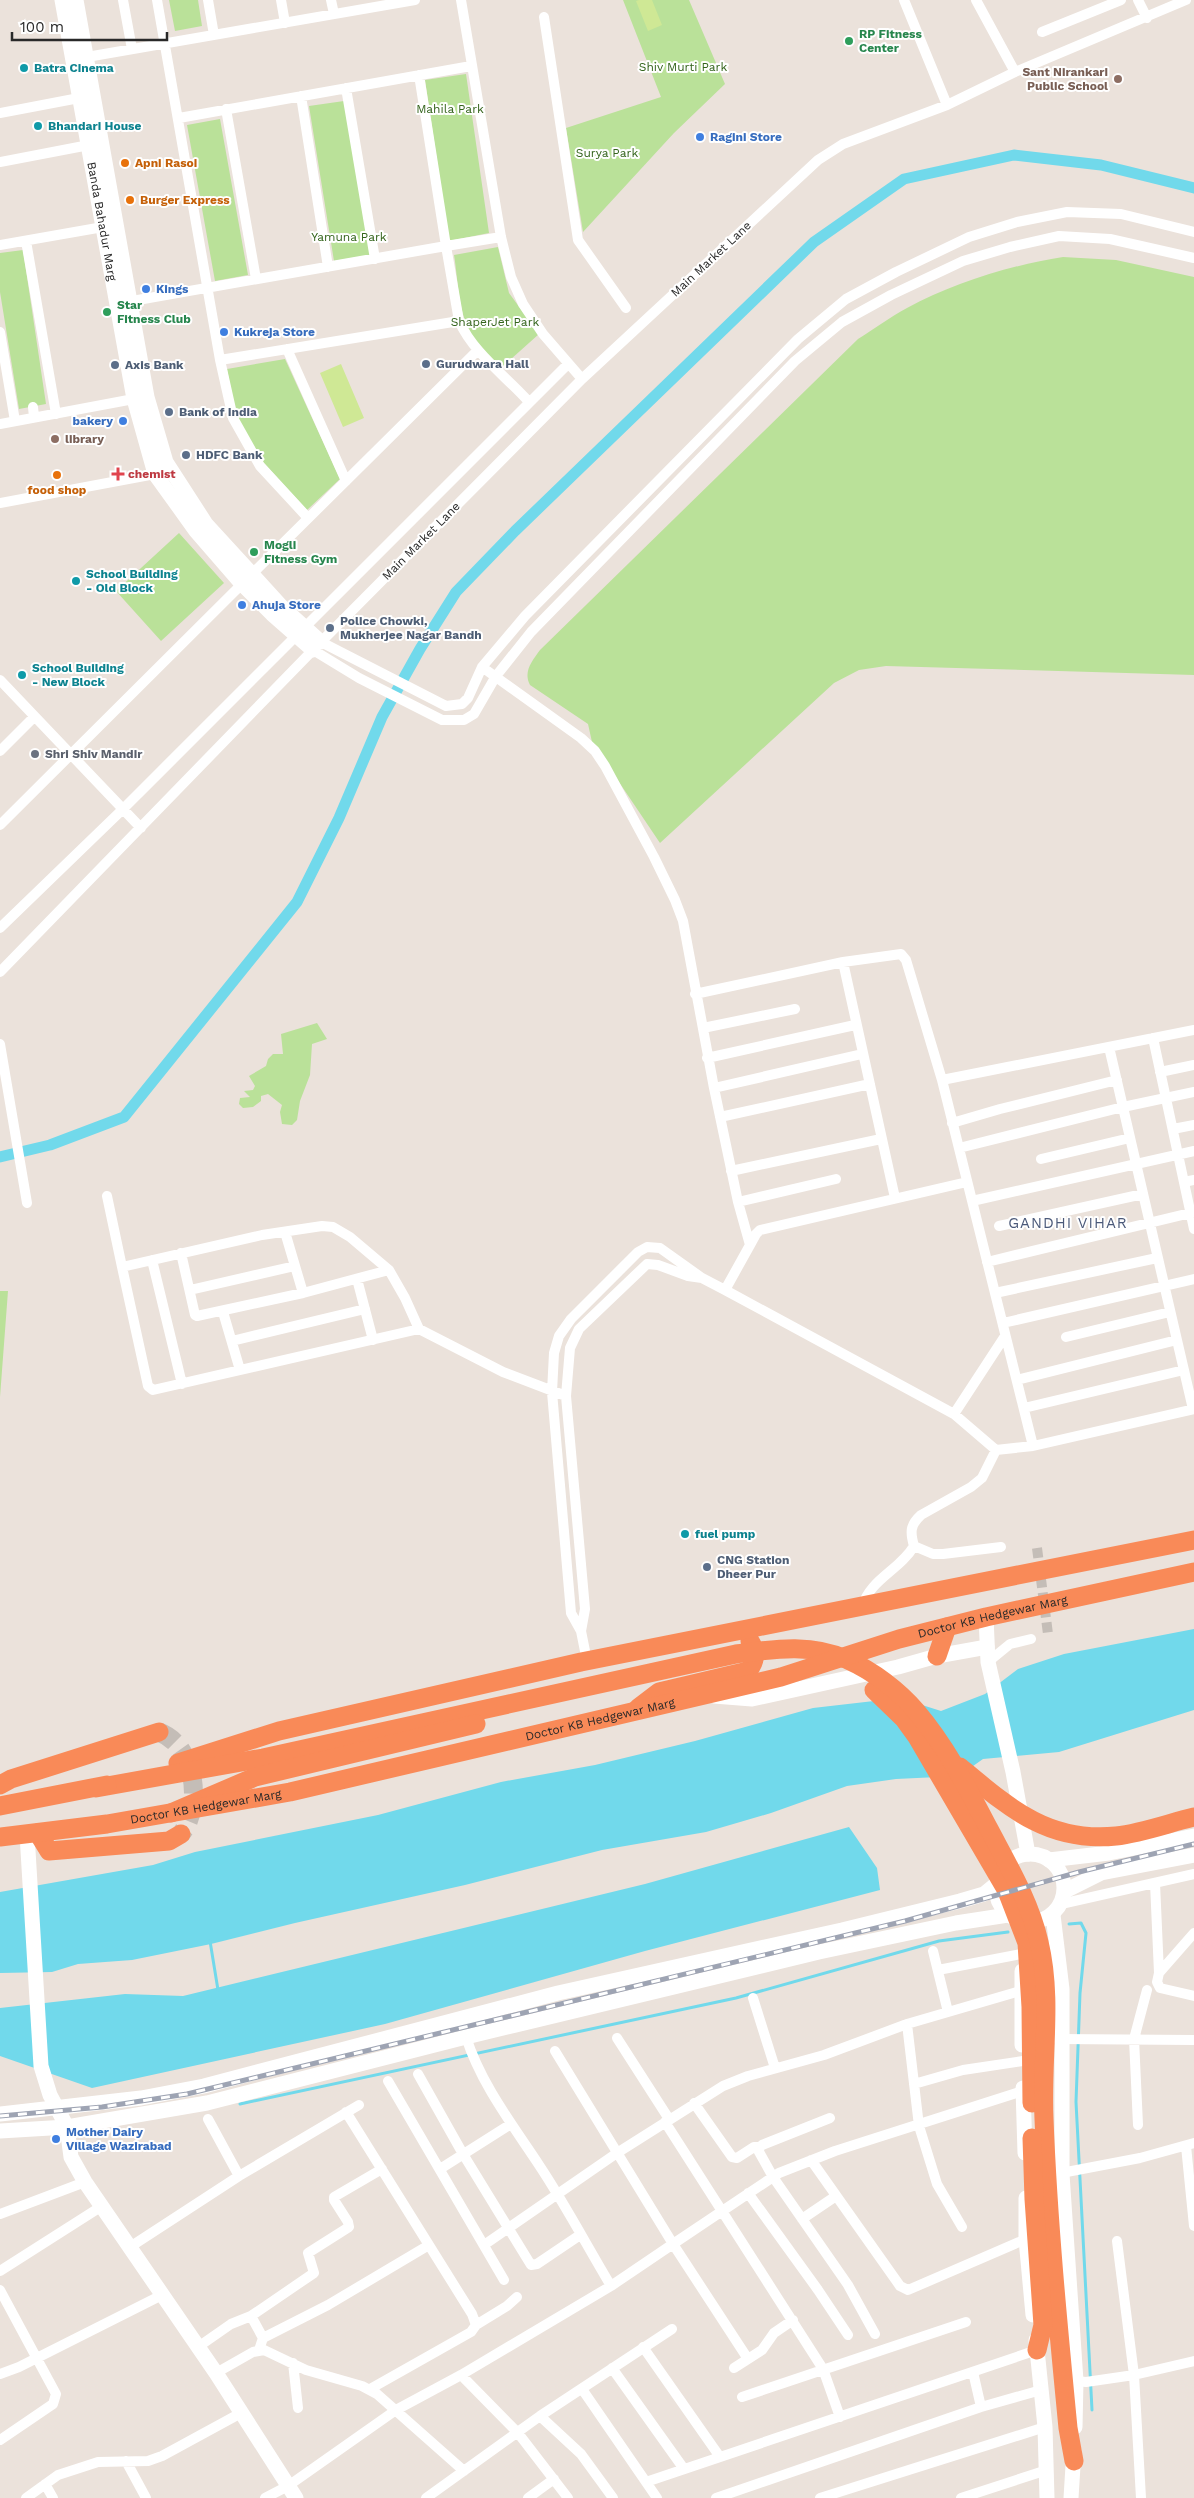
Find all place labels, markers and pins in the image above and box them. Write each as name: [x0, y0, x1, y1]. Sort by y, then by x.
place label: RP Fitness Center: [859, 27, 922, 55]
marker: RP Fitness Center: [843, 35, 855, 47]
place label: Batra Cinema: [34, 61, 114, 75]
marker: Batra Cinema: [18, 62, 30, 74]
place label: Sant Nirankari Public School: [1022, 65, 1108, 93]
marker: Sant Nirankari Public School: [1112, 73, 1124, 85]
place label: Bhandari House: [48, 119, 141, 133]
marker: Bhandari House: [32, 120, 44, 132]
place label: Ragini Store: [710, 130, 782, 144]
marker: Ragini Store: [694, 131, 706, 143]
place label: Apni Rasoi: [135, 156, 197, 170]
marker: Apni Rasoi: [119, 157, 131, 169]
place label: Burger Express: [140, 193, 230, 207]
marker: Burger Express: [124, 194, 136, 206]
place label: Kings: [156, 282, 189, 296]
marker: Kings: [140, 283, 152, 295]
place label: Star Fitness Club: [117, 298, 191, 326]
marker: Star Fitness Club: [101, 306, 113, 318]
place label: Kukreja Store: [234, 325, 315, 339]
marker: Kukreja Store: [218, 326, 230, 338]
place label: Gurudwara Hall: [436, 357, 529, 371]
place label: Axis Bank: [125, 358, 184, 372]
marker: Gurudwara Hall: [420, 358, 432, 370]
marker: Axis Bank: [109, 359, 121, 371]
place label: Bank of India: [179, 405, 257, 419]
marker: Bank of India: [163, 406, 175, 418]
place label: bakery: [73, 414, 113, 428]
marker: bakery: [117, 415, 129, 427]
place label: library: [65, 432, 104, 446]
marker: library: [49, 433, 61, 445]
place label: HDFC Bank: [196, 448, 263, 462]
marker: HDFC Bank: [180, 449, 192, 461]
place label: chemist: [128, 467, 176, 481]
marker: chemist: [112, 468, 124, 480]
marker: food shop: [51, 469, 63, 481]
place label: food shop: [28, 483, 87, 497]
place label: Mogli Fitness Gym: [264, 538, 337, 566]
marker: Mogli Fitness Gym: [248, 546, 260, 558]
place label: School Building - Old Block: [86, 567, 178, 595]
marker: School Building - Old Block: [70, 575, 82, 587]
place label: Ahuja Store: [252, 598, 321, 612]
marker: Ahuja Store: [236, 599, 248, 611]
place label: Police Chowki, Mukherjee Nagar Bandh: [340, 614, 482, 642]
marker: Police Chowki, Mukherjee Nagar Bandh: [324, 622, 336, 634]
place label: School Building - New Block: [32, 661, 124, 689]
marker: School Building - New Block: [16, 669, 28, 681]
place label: Shri Shiv Mandir: [45, 747, 143, 761]
marker: Shri Shiv Mandir: [29, 748, 41, 760]
place label: fuel pump: [695, 1527, 756, 1541]
marker: fuel pump: [679, 1528, 691, 1540]
place label: CNG Station Dheer Pur: [717, 1553, 789, 1581]
marker: CNG Station Dheer Pur: [701, 1561, 713, 1573]
place label: Mother Dairy Village Wazirabad: [66, 2125, 172, 2153]
marker: Mother Dairy Village Wazirabad: [50, 2133, 62, 2145]

